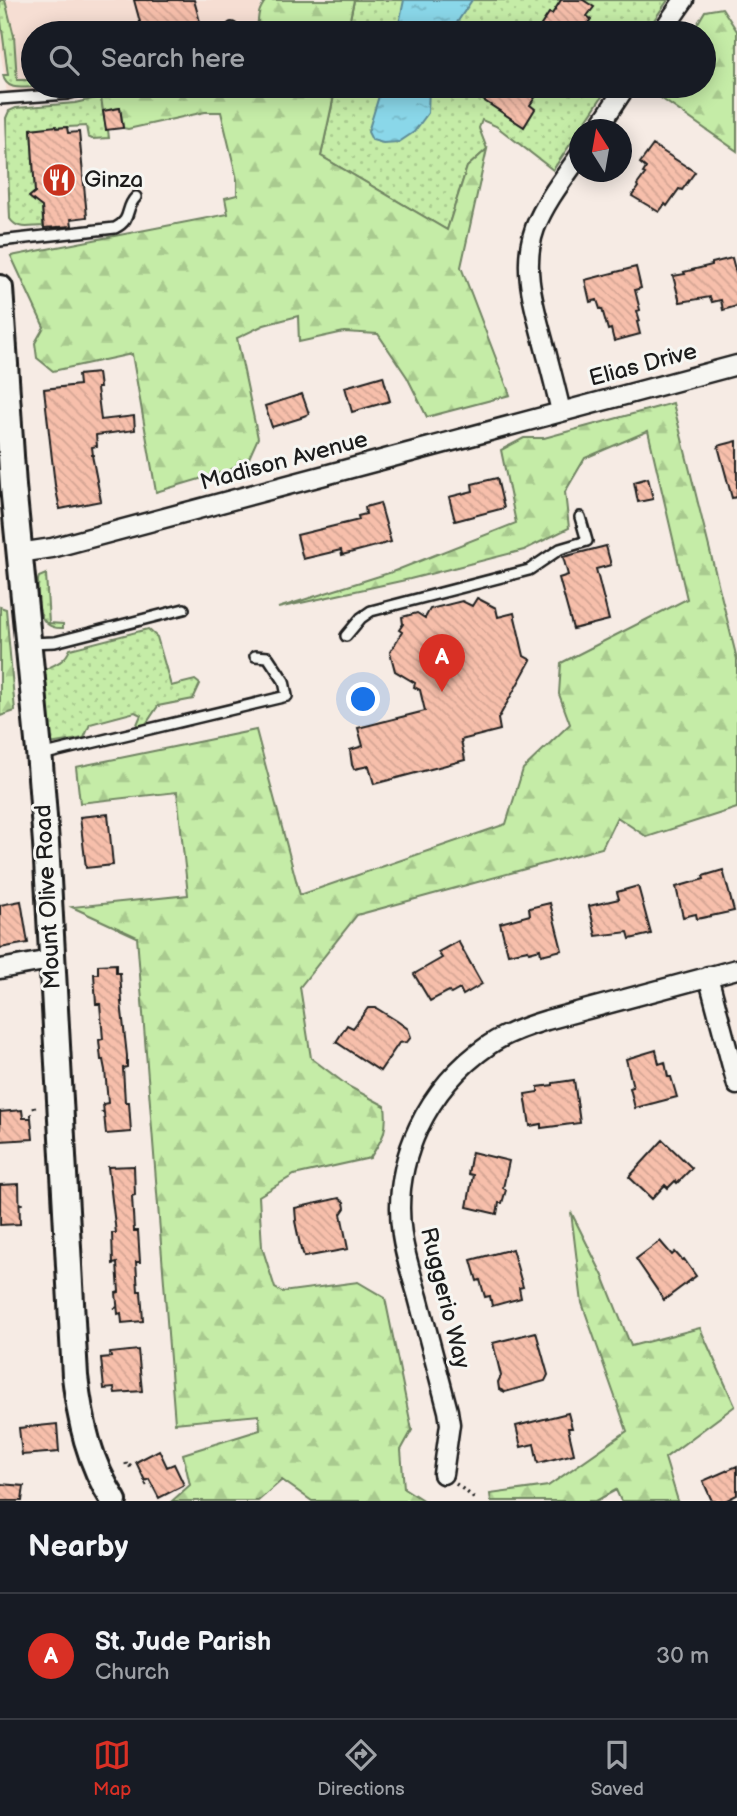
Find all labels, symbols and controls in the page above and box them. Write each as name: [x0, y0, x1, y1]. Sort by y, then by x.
search box: [21, 21, 716, 98]
icon: search: [45, 41, 83, 79]
text: Search here: [101, 44, 245, 75]
north arrow: [569, 119, 632, 182]
restaurant icon: Ginza: [40, 161, 78, 199]
place label: Ginza: [84, 166, 143, 194]
street label: Elias Drive: [586, 337, 700, 393]
street label: Madison Avenue: [197, 425, 371, 497]
pin: A: [419, 634, 465, 692]
your location: [346, 682, 380, 716]
street label: Mount Olive Road: [29, 804, 67, 990]
street label: Ruggerio Way: [414, 1224, 476, 1372]
text: Nearby: [28, 1529, 128, 1565]
text: St. Jude Parish: [95, 1627, 271, 1658]
text: A: [44, 1642, 58, 1670]
text: 30 m: [656, 1642, 709, 1670]
text: Church: [95, 1658, 170, 1686]
tab: Map: [93, 1736, 131, 1801]
tab: Directions: [317, 1736, 405, 1801]
tab: Saved: [591, 1736, 644, 1801]

